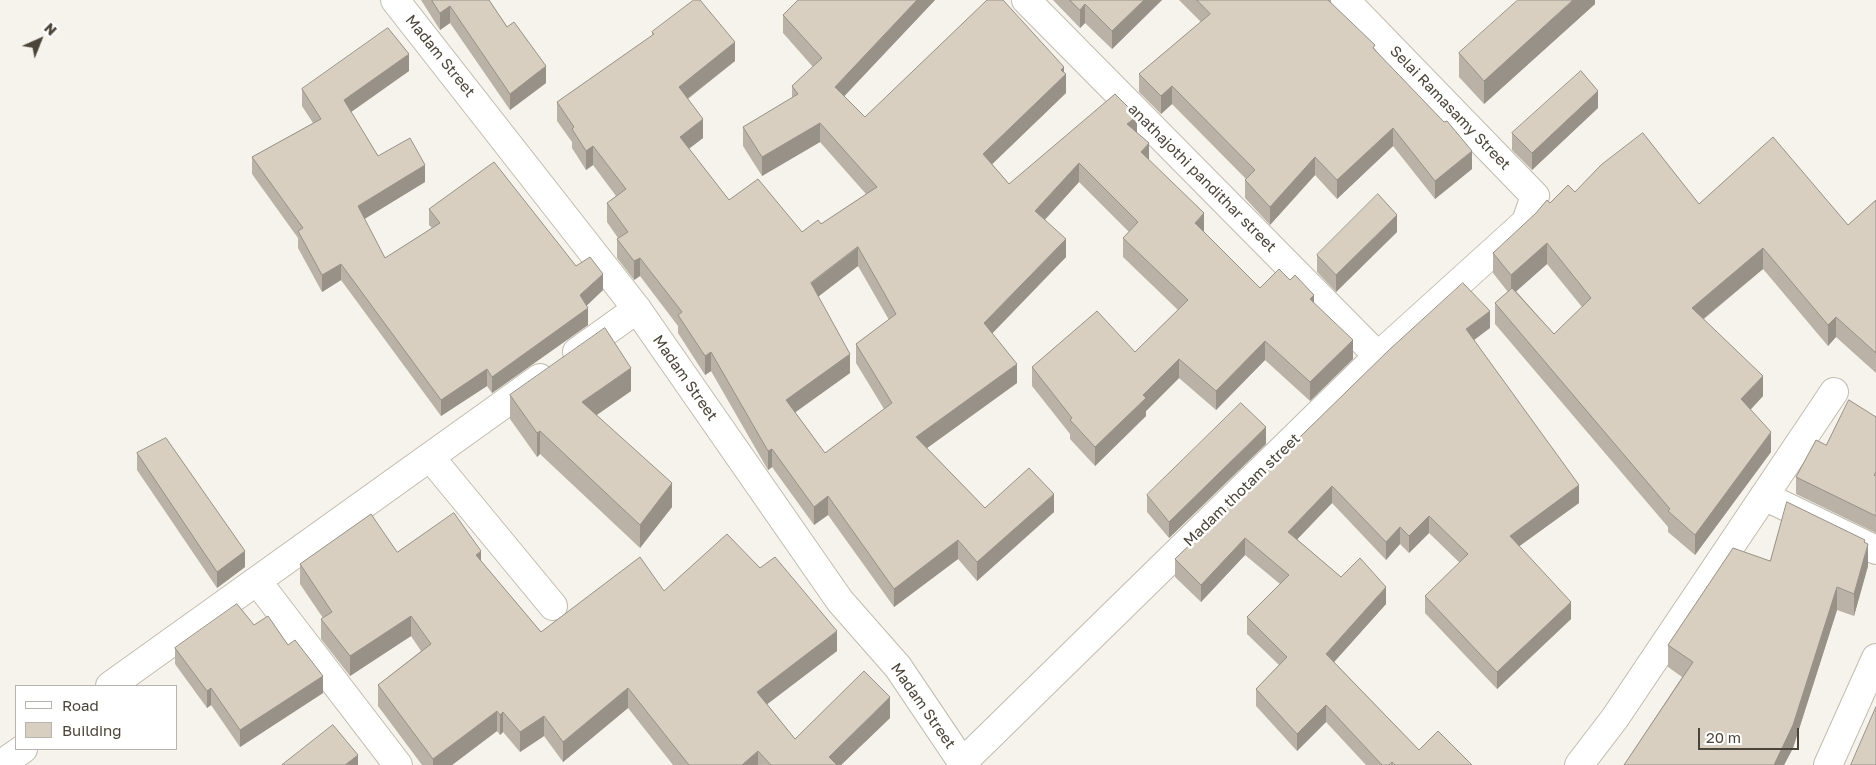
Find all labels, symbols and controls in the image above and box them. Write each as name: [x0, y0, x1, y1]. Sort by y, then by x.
street label: Madam Street: [401, 11, 479, 101]
north arrow: [15, 15, 65, 65]
text: N: [41, 19, 60, 39]
street label: Selai Ramasamy Street: [1386, 42, 1514, 174]
street label: anathajothi pandithar street: [1124, 100, 1280, 256]
street label: Madam Street: [649, 332, 721, 424]
street label: Madam thotam street: [1180, 430, 1304, 550]
street label: Madam Street: [887, 660, 959, 752]
legend: [15, 685, 178, 750]
text: Road: [62, 696, 99, 714]
scale bar: [1701, 718, 1802, 750]
text: Building: [62, 721, 122, 739]
text: 20 m: [1706, 728, 1741, 746]

